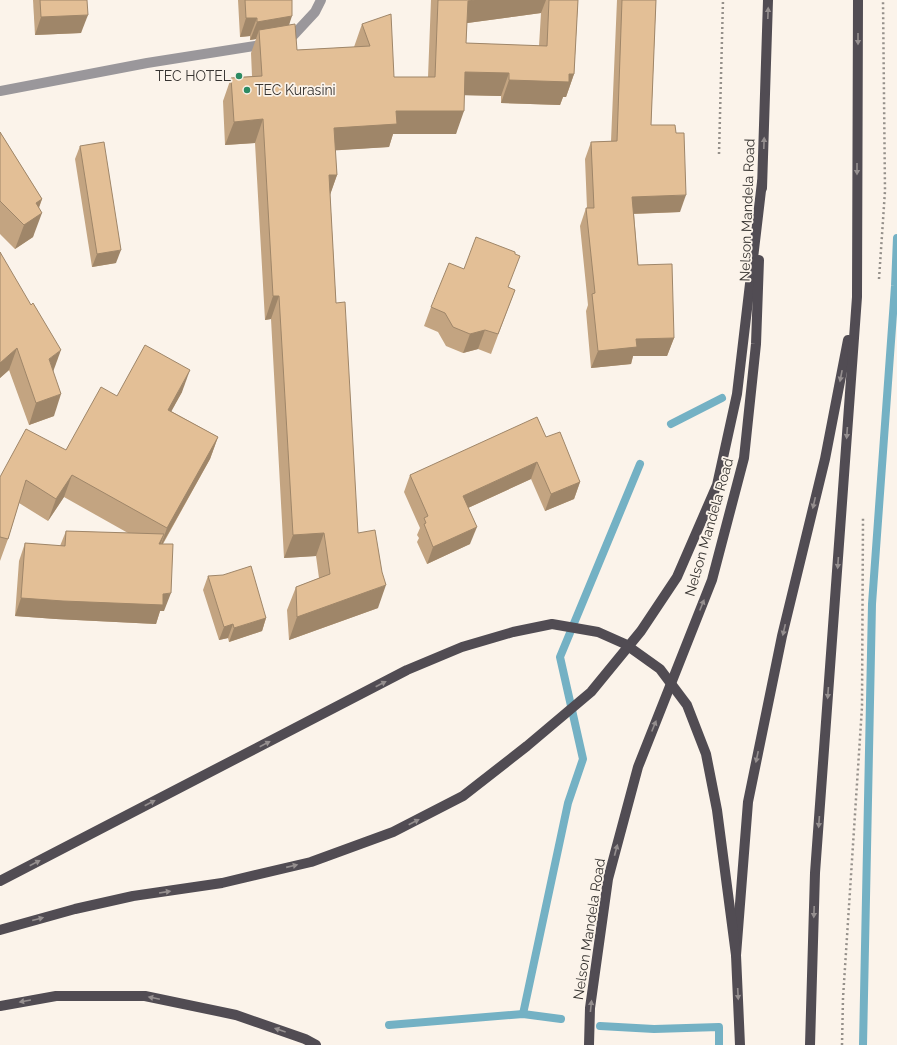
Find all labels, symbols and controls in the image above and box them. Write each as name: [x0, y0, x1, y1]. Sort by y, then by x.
one-way arrow: [765, 6, 771, 19]
one-way arrow: [855, 33, 861, 46]
place label: TEC HOTEL: [155, 68, 231, 84]
marker: TEC HOTEL: [234, 71, 244, 81]
place label: TEC Kurasini: [255, 82, 336, 98]
marker: TEC Kurasini: [242, 85, 252, 95]
one-way arrow: [760, 137, 767, 149]
street label: Nelson Mandela Road: [737, 138, 757, 282]
one-way arrow: [854, 163, 860, 176]
one-way arrow: [838, 370, 844, 382]
one-way arrow: [844, 427, 851, 440]
street label: Nelson Mandela Road: [682, 456, 736, 598]
one-way arrow: [811, 498, 817, 510]
one-way arrow: [834, 557, 841, 569]
one-way arrow: [699, 600, 705, 611]
one-way arrow: [780, 624, 786, 636]
one-way arrow: [375, 681, 387, 687]
one-way arrow: [825, 687, 832, 699]
one-way arrow: [651, 721, 657, 732]
one-way arrow: [260, 740, 271, 747]
one-way arrow: [754, 751, 760, 763]
one-way arrow: [144, 800, 156, 807]
one-way arrow: [816, 816, 823, 828]
one-way arrow: [408, 818, 419, 825]
one-way arrow: [613, 844, 619, 856]
street label: Nelson Mandela Road: [570, 857, 608, 1001]
one-way arrow: [29, 860, 40, 867]
one-way arrow: [286, 863, 298, 869]
one-way arrow: [158, 888, 171, 894]
one-way arrow: [811, 906, 817, 919]
one-way arrow: [31, 916, 44, 922]
one-way arrow: [734, 988, 741, 1000]
one-way arrow: [148, 994, 161, 1000]
one-way arrow: [19, 999, 31, 1005]
one-way arrow: [588, 1000, 594, 1012]
one-way arrow: [274, 1027, 286, 1033]

